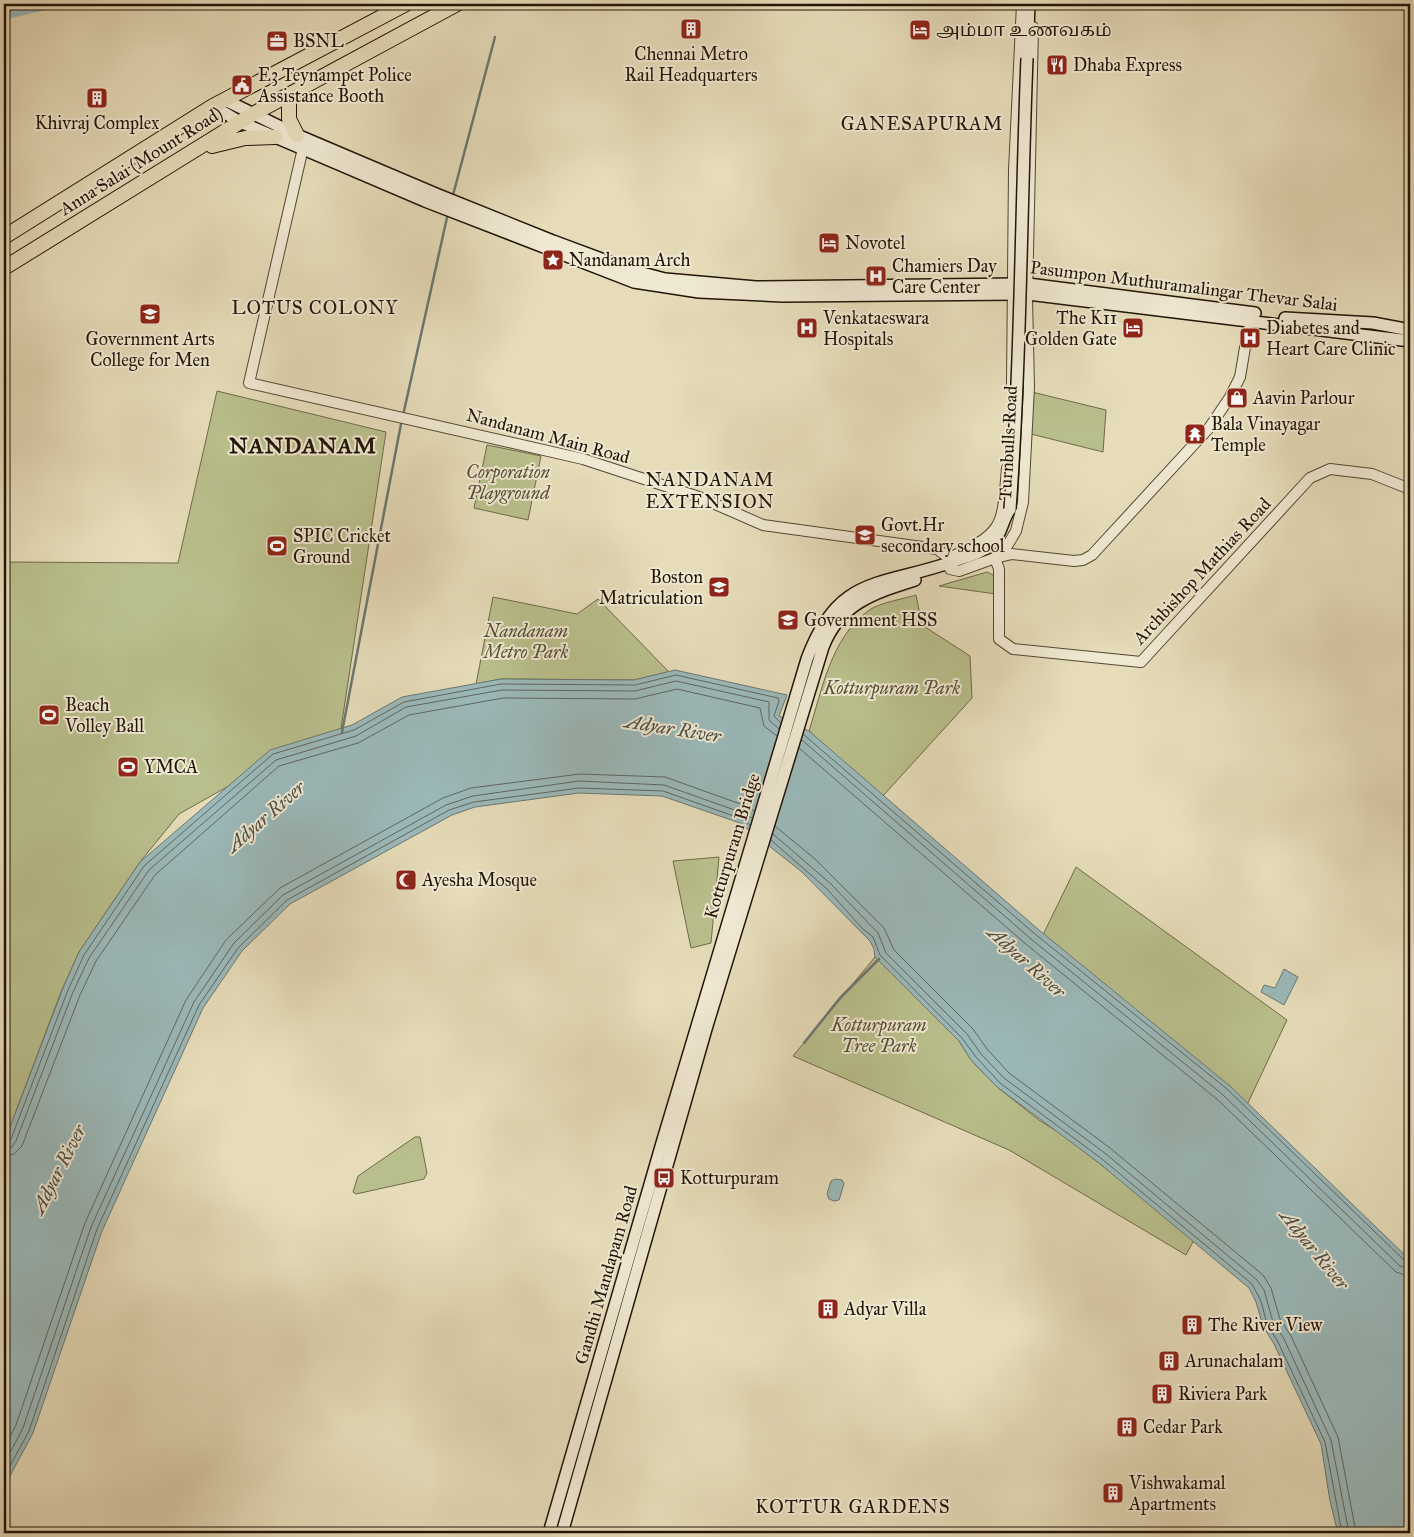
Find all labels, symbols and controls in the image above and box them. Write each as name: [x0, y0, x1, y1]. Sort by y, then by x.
building icon: Chennai Metro Rail Headquarters: [679, 17, 703, 41]
hotel icon: அம்மா உணவகம்: [908, 18, 932, 42]
place label: அம்மா உணவகம்: [936, 19, 1112, 41]
office icon: BSNL: [265, 29, 289, 53]
place label: BSNL: [293, 30, 345, 52]
place label: Chennai Metro Rail Headquarters: [624, 43, 758, 87]
restaurant icon: Dhaba Express: [1045, 53, 1069, 77]
place label: Dhaba Express: [1073, 54, 1182, 76]
place label: E3 Teynampet Police Assistance Booth: [257, 64, 412, 107]
public building icon: E3 Teynampet Police Assistance Booth: [230, 73, 254, 97]
building icon: Khivraj Complex: [85, 86, 109, 110]
street label: Anna Salai (Mount Road): [55, 102, 227, 221]
place label: Khivraj Complex: [35, 112, 159, 134]
district label: GANESAPURAM: [841, 112, 1003, 135]
hotel icon: Novotel: [817, 231, 841, 255]
place label: Novotel: [845, 232, 906, 254]
place icon: Nandanam Arch: [541, 248, 565, 272]
place label: Nandanam Arch: [569, 249, 691, 271]
place label: Chamiers Day Care Center: [892, 255, 997, 298]
street label: Pasumpon Muthuramalingar Thevar Salai: [1029, 256, 1339, 317]
hospital icon: Chamiers Day Care Center: [864, 264, 888, 288]
district label: LOTUS COLONY: [231, 296, 399, 319]
school or university icon: Government Arts College for Men: [138, 302, 162, 326]
place label: Venkataeswara Hospitals: [822, 307, 930, 350]
place label: The K11 Golden Gate: [1025, 307, 1117, 350]
hospital icon: Venkataeswara Hospitals: [795, 316, 819, 340]
hotel icon: The K11 Golden Gate: [1121, 316, 1145, 340]
place label: Diabetes and Heart Care Clinic: [1266, 317, 1396, 360]
hospital icon: Diabetes and Heart Care Clinic: [1238, 326, 1262, 350]
place label: Government Arts College for Men: [86, 328, 214, 372]
street label: Turnbulls Road: [994, 385, 1022, 501]
shop icon: Aavin Parlour: [1225, 386, 1249, 410]
place label: Aavin Parlour: [1252, 387, 1355, 409]
street label: Nandanam Main Road: [464, 404, 632, 468]
place label: Bala Vinayagar Temple: [1211, 413, 1320, 456]
temple icon: Bala Vinayagar Temple: [1183, 422, 1207, 446]
district label: NANDANAM: [229, 432, 377, 459]
park label: Corporation Playground: [466, 461, 551, 504]
district label: NANDANAM EXTENSION: [645, 468, 775, 513]
street label: Archbishop Mathias Road: [1128, 493, 1276, 650]
place label: Govt.Hr secondary school: [881, 514, 1005, 557]
school or university icon: Govt.Hr secondary school: [853, 523, 877, 547]
place label: SPIC Cricket Ground: [293, 525, 391, 568]
sports icon: SPIC Cricket Ground: [265, 534, 289, 558]
place label: Boston Matriculation: [599, 566, 703, 609]
school or university icon: Boston Matriculation: [707, 575, 731, 599]
school or university icon: Government HSS: [776, 608, 800, 632]
place label: Government HSS: [804, 609, 937, 631]
park label: Nandanam Metro Park: [481, 620, 569, 663]
park label: Kotturpuram Park: [823, 677, 960, 700]
place label: Beach Volley Ball: [64, 694, 144, 737]
sports icon: Beach Volley Ball: [37, 703, 61, 727]
water label: Adyar River: [621, 709, 724, 748]
sports icon: YMCA: [116, 755, 140, 779]
place label: YMCA: [144, 756, 198, 778]
street label: Kotturpuram Bridge: [699, 771, 766, 922]
water label: Adyar River: [220, 775, 310, 858]
mosque icon: Ayesha Mosque: [394, 868, 418, 892]
place label: Ayesha Mosque: [421, 869, 537, 892]
water label: Adyar River: [981, 919, 1071, 1003]
park label: Kotturpuram Tree Park: [830, 1014, 927, 1057]
water label: Adyar River: [25, 1120, 91, 1220]
bus stop icon: Kotturpuram: [652, 1166, 676, 1190]
place label: Kotturpuram: [680, 1167, 779, 1189]
street label: Gandhi Mandapam Road: [570, 1183, 642, 1367]
water label: Adyar River: [1274, 1203, 1355, 1295]
building icon: Adyar Villa: [816, 1297, 840, 1321]
place label: Adyar Villa: [843, 1298, 927, 1320]
building icon: The River View: [1180, 1313, 1204, 1337]
place label: The River View: [1208, 1314, 1322, 1336]
building icon: Arunachalam: [1157, 1349, 1181, 1373]
place label: Arunachalam: [1184, 1350, 1284, 1372]
building icon: Riviera Park: [1150, 1382, 1174, 1406]
place label: Riviera Park: [1178, 1383, 1268, 1405]
building icon: Cedar Park: [1115, 1415, 1139, 1439]
place label: Cedar Park: [1143, 1416, 1223, 1438]
place label: Vishwakamal Apartments: [1128, 1472, 1226, 1515]
building icon: Vishwakamal Apartments: [1101, 1481, 1125, 1505]
district label: KOTTUR GARDENS: [755, 1495, 951, 1518]

